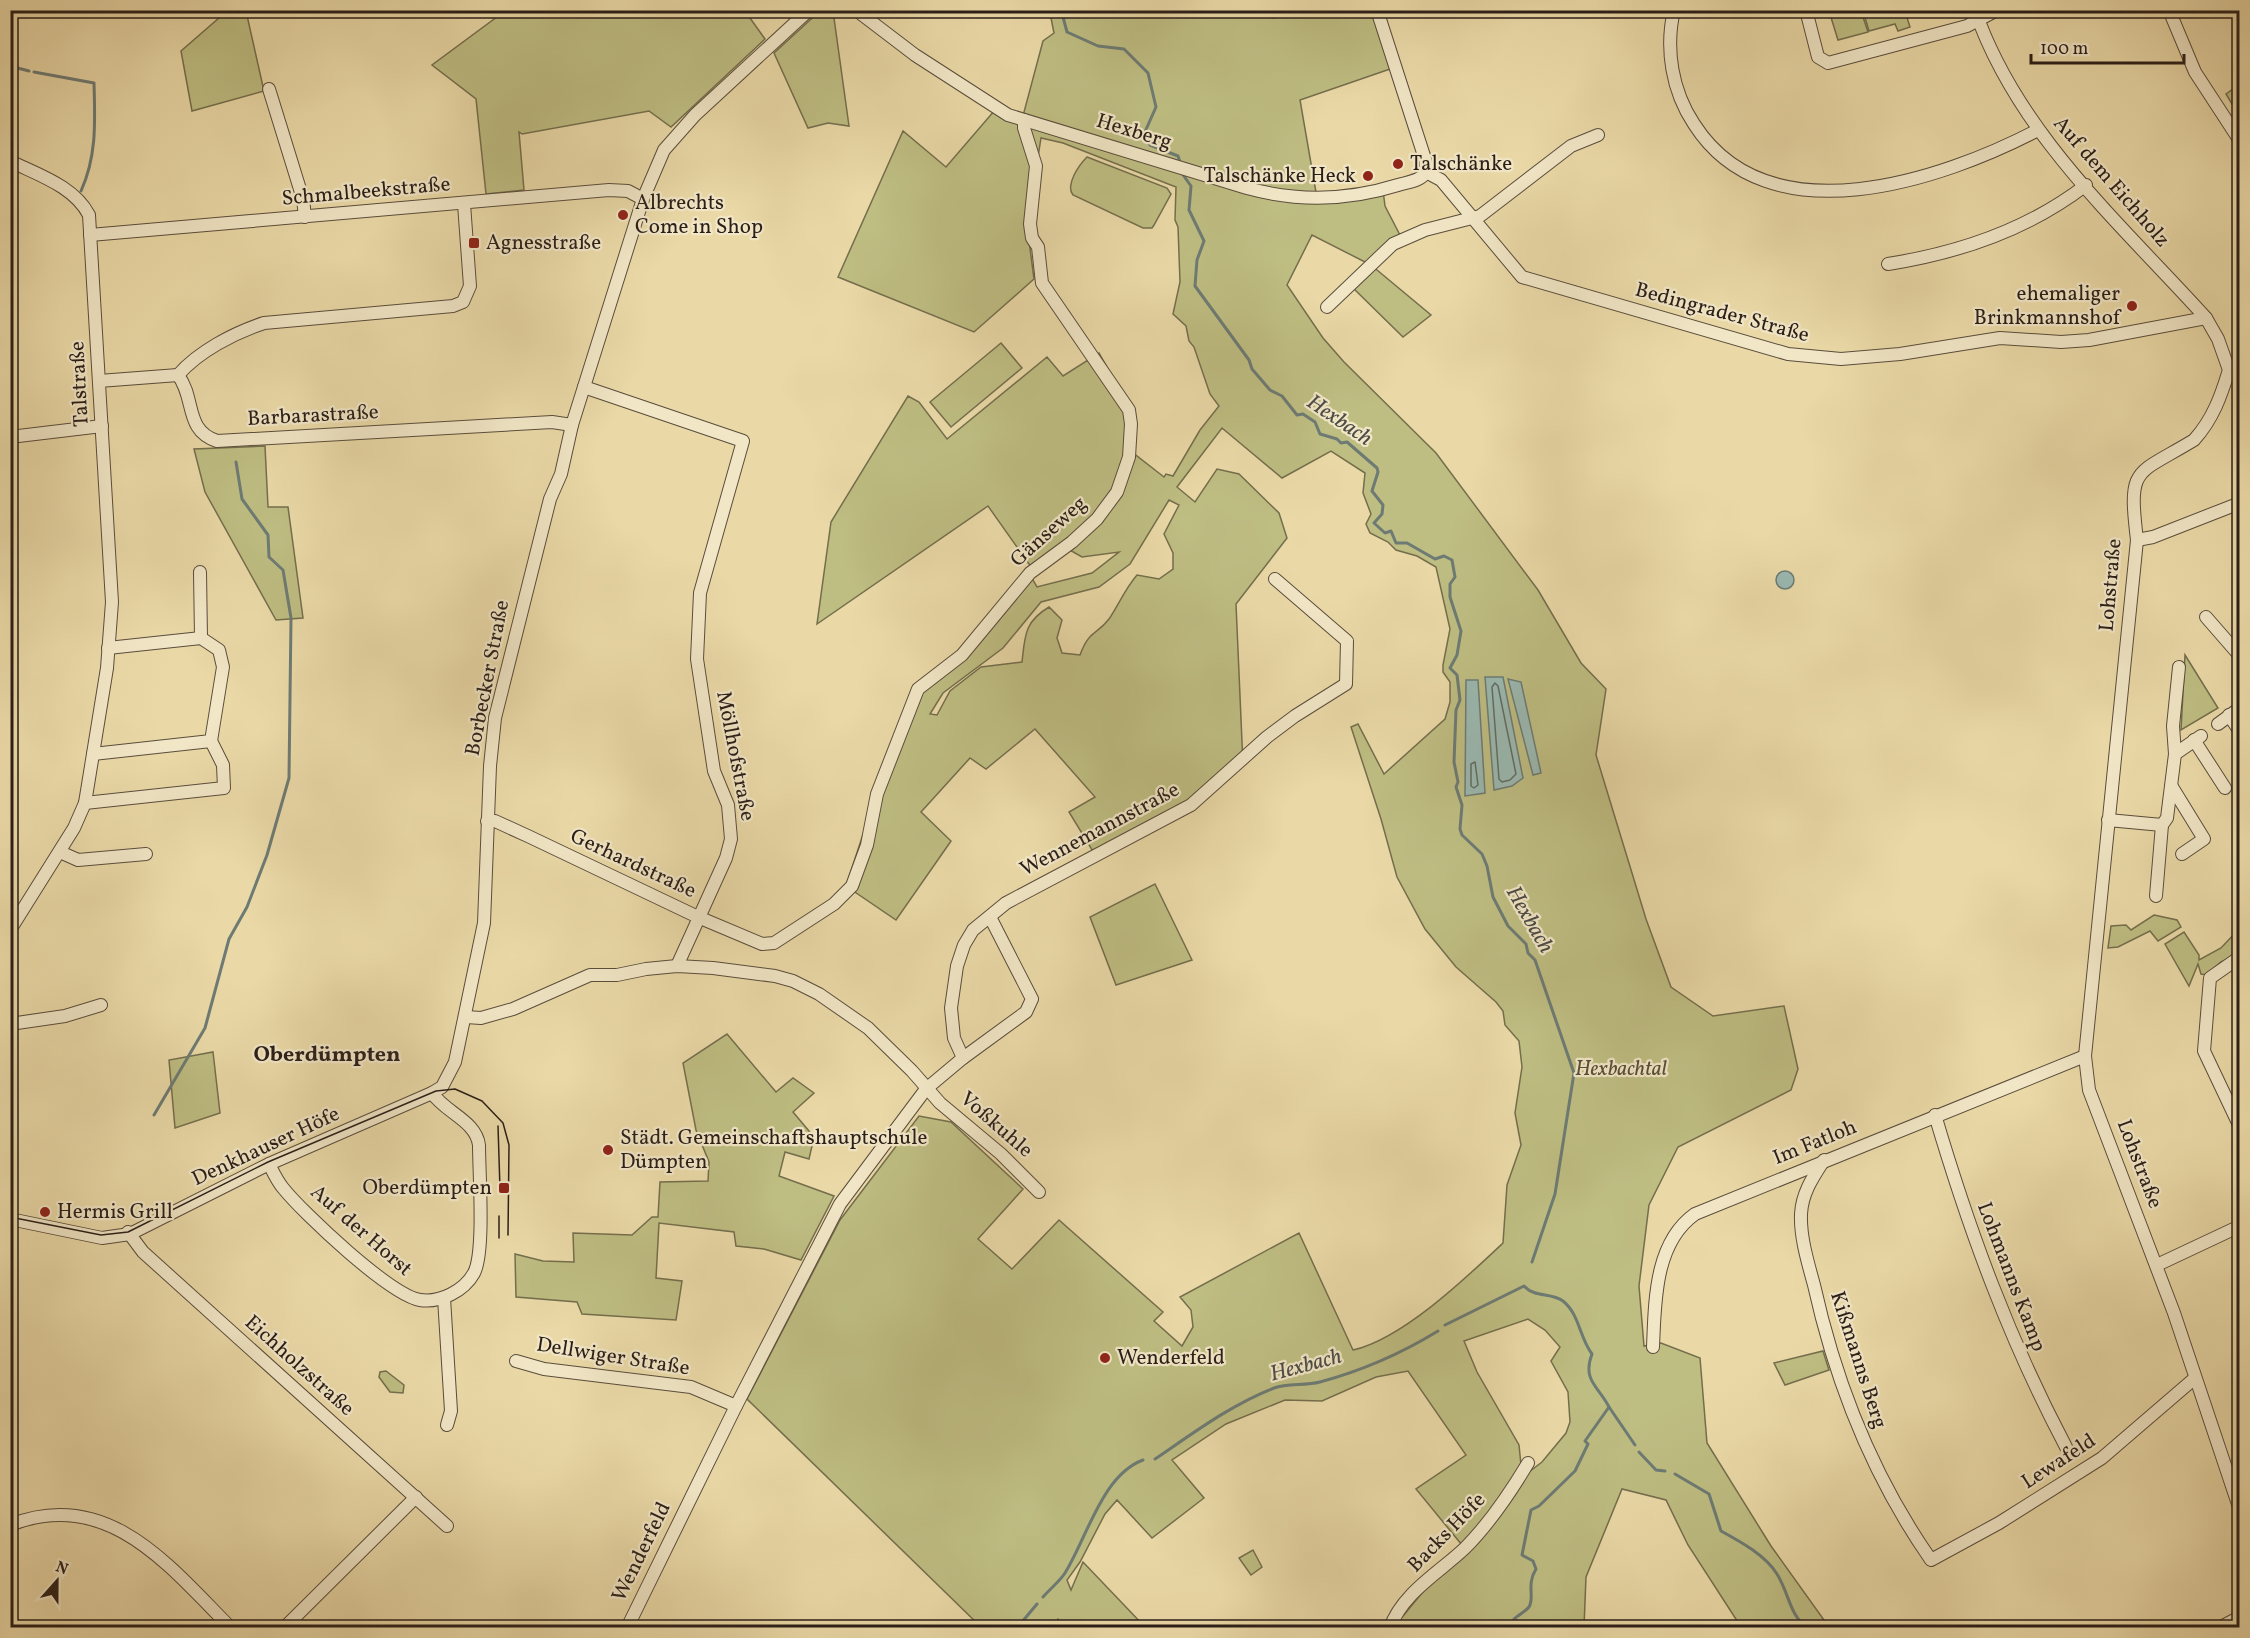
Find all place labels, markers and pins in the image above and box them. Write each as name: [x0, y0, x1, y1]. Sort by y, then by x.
place label: Talschänke: [1410, 150, 1512, 179]
marker: Talschänke: [1391, 157, 1405, 171]
place label: Talschänke Heck: [1204, 162, 1357, 191]
marker: Talschänke Heck: [1361, 169, 1375, 183]
place label: Albrechts Come in Shop: [635, 189, 763, 242]
marker: Albrechts Come in Shop: [616, 208, 630, 222]
place label: Agnesstraße: [486, 229, 601, 258]
marker: Agnesstraße: [467, 236, 481, 250]
place label: ehemaliger Brinkmannshof: [1974, 280, 2122, 333]
marker: ehemaliger Brinkmannshof: [2125, 299, 2139, 313]
place label: Städt. Gemeinschaftshauptschule Dümpten: [620, 1124, 927, 1177]
marker: Städt. Gemeinschaftshauptschule Dümpten: [601, 1143, 615, 1157]
place label: Oberdümpten: [362, 1174, 492, 1203]
marker: Oberdümpten: [497, 1181, 511, 1195]
place label: Hermis Grill: [57, 1198, 173, 1227]
marker: Hermis Grill: [38, 1205, 52, 1219]
place label: Wenderfeld: [1117, 1344, 1225, 1373]
marker: Wenderfeld: [1098, 1351, 1112, 1365]

